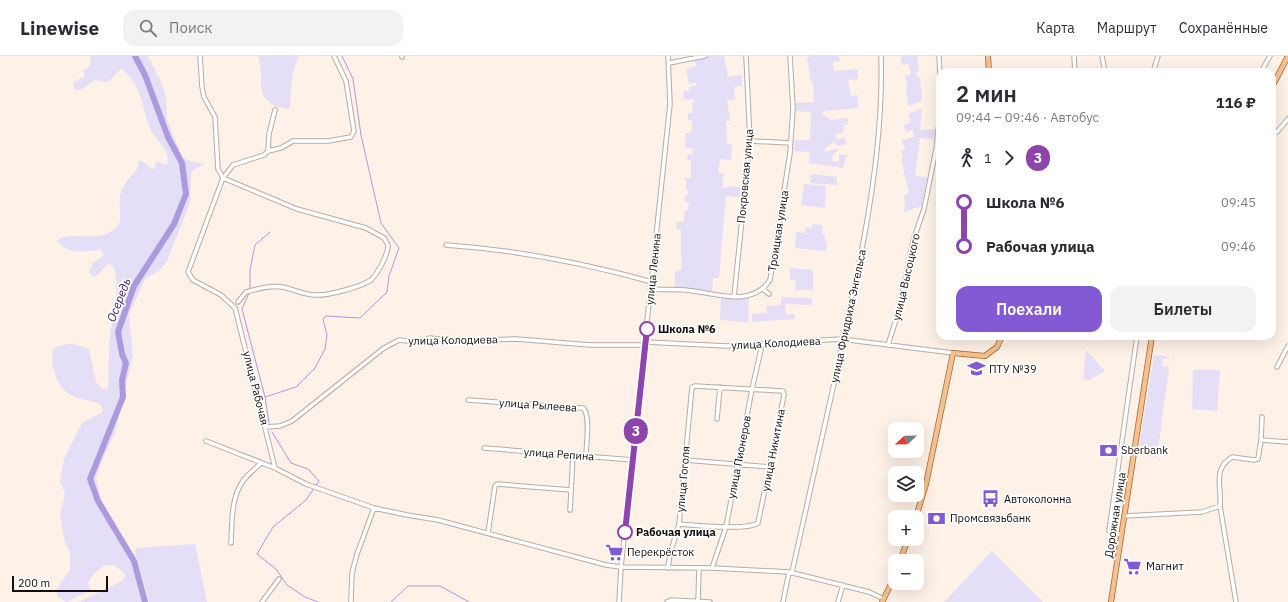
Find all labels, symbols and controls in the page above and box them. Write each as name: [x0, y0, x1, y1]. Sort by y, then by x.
search box: [123, 10, 403, 46]
text: Linewise: [20, 16, 99, 40]
icon: search: [137, 17, 159, 39]
text: Поиск: [169, 18, 213, 37]
text: Карта: [1036, 19, 1075, 37]
text: Маршрут: [1097, 19, 1157, 37]
text: Сохранённые: [1179, 19, 1268, 37]
text: 2 мин: [956, 79, 1017, 108]
text: 116 ₽: [1216, 93, 1256, 112]
text: 09:44 – 09:46 · Автобус: [956, 109, 1099, 126]
street label: Покровская улица: [734, 128, 756, 224]
icon: walk: [956, 147, 978, 169]
icon: forward: [998, 147, 1020, 169]
text: 3: [1034, 149, 1042, 167]
text: 1: [984, 150, 992, 167]
street label: Троицкая улица: [765, 189, 791, 273]
text: Школа №6: [986, 193, 1065, 212]
text: 09:45: [1221, 194, 1256, 211]
street label: улица Ленина: [642, 232, 664, 305]
street label: улица Высоцкого: [889, 232, 923, 322]
text: Рабочая улица: [986, 237, 1095, 256]
text: 09:46: [1221, 238, 1256, 255]
street label: улица Фридриха Энгельса: [827, 248, 869, 384]
water label: Осередь: [103, 276, 134, 324]
button: Поехали: [956, 286, 1102, 332]
button: Билеты: [1110, 286, 1256, 332]
marker: Школа №6: [639, 321, 655, 337]
place label: Школа №6: [658, 322, 716, 336]
street label: улица Колодиева: [408, 332, 498, 348]
street label: улица Колодиева: [731, 334, 821, 352]
street label: улица Рабочая: [240, 350, 272, 426]
school or university icon: ПТУ №39: [966, 359, 986, 379]
place label: ПТУ №39: [989, 362, 1037, 376]
street label: улица Рылеева: [499, 395, 577, 415]
street label: улица Никитина: [758, 407, 788, 492]
street label: улица Пионеров: [724, 414, 754, 500]
line badge: 3: [623, 418, 649, 444]
text: 3: [632, 422, 640, 440]
north arrow: [888, 422, 924, 458]
map controls: [888, 422, 924, 590]
bank icon: Sberbank: [1098, 440, 1118, 460]
place label: Sberbank: [1121, 443, 1168, 457]
street label: улица Репина: [523, 445, 595, 463]
street label: улица Гоголя: [673, 445, 693, 513]
button: layers: [888, 466, 924, 502]
street label: Дорожная улица: [1101, 471, 1129, 559]
bus stop icon: Автоколонна: [981, 489, 1001, 509]
place label: Автоколонна: [1004, 492, 1072, 506]
bank icon: Промсвязьбанк: [927, 508, 947, 528]
button: +: [888, 510, 924, 546]
place label: Промсвязьбанк: [950, 511, 1031, 525]
marker: Рабочая улица: [617, 524, 633, 540]
place label: Рабочая улица: [636, 525, 716, 539]
supermarket icon: Перекрёсток: [604, 542, 624, 562]
place label: Перекрёсток: [627, 545, 694, 559]
button: −: [888, 554, 924, 590]
supermarket icon: Магнит: [1123, 556, 1143, 576]
place label: Магнит: [1146, 559, 1184, 573]
scale bar: [12, 574, 108, 593]
text: 200 m: [18, 576, 50, 590]

